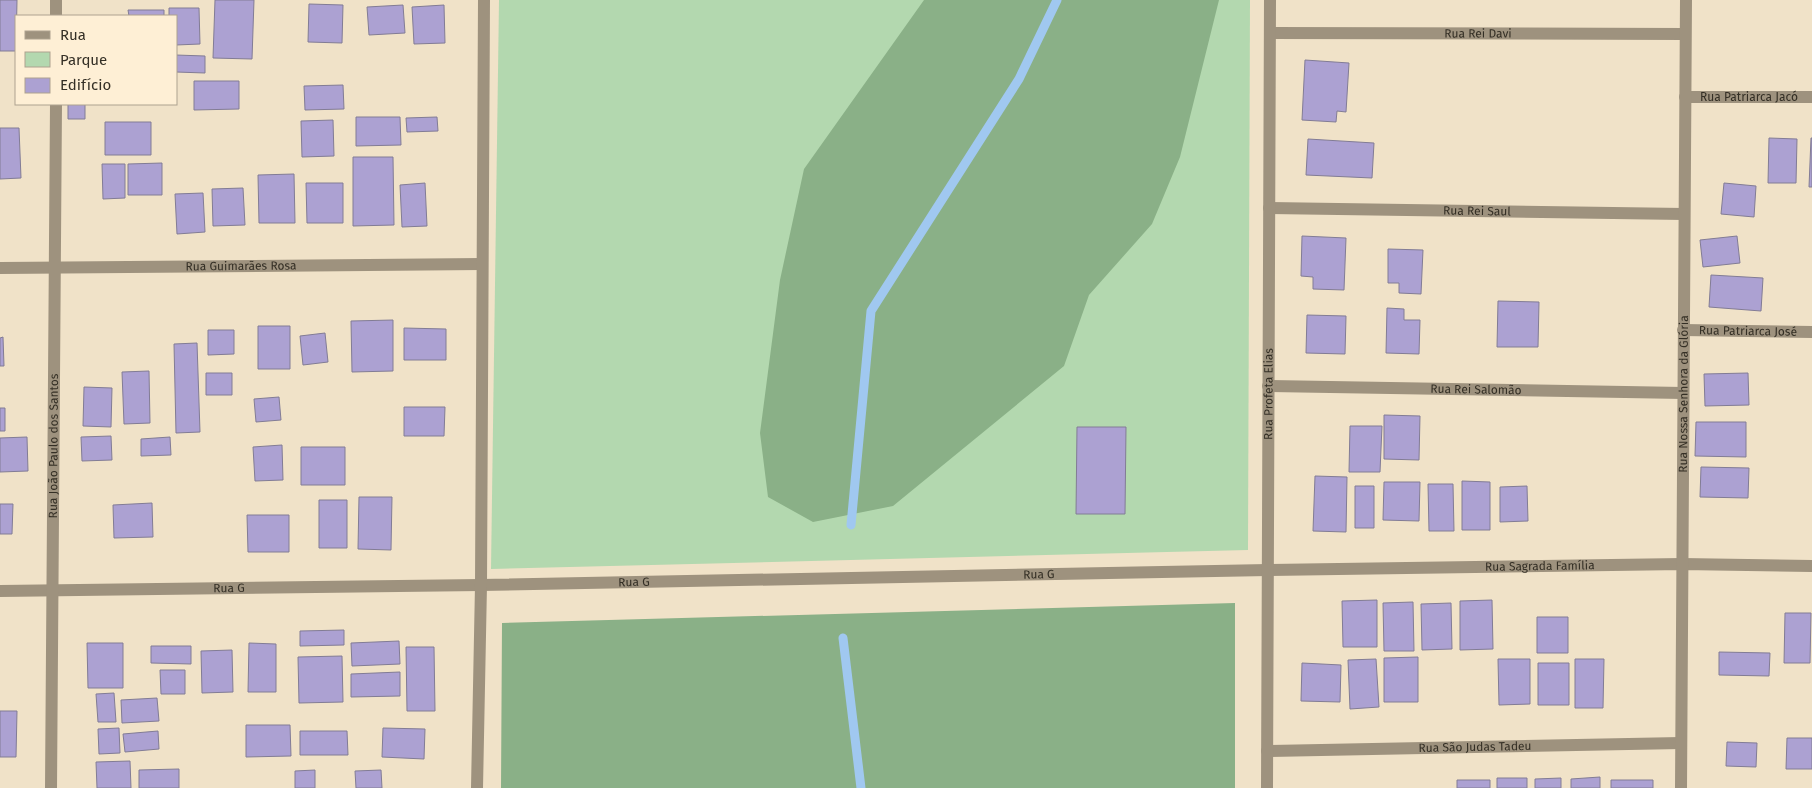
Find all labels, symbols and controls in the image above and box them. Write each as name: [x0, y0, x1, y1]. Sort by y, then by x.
legend: [15, 15, 178, 105]
text: Rua: [60, 26, 86, 44]
street label: Rua Rei Davi: [1444, 26, 1512, 41]
text: Parque: [60, 51, 107, 69]
text: Edifício: [60, 76, 111, 94]
street label: Rua Patriarca Jacó: [1700, 90, 1798, 104]
street label: Rua Rei Saul: [1443, 204, 1511, 219]
street label: Rua Guimarães Rosa: [185, 259, 297, 273]
street label: Rua Nossa Senhora da Glória: [1676, 315, 1691, 473]
street label: Rua Patriarca José: [1699, 323, 1797, 339]
street label: Rua Profeta Elias: [1261, 348, 1276, 440]
street label: Rua João Paulo dos Santos: [46, 373, 61, 518]
street label: Rua Rei Salomão: [1430, 382, 1522, 397]
street label: Rua Sagrada Família: [1485, 558, 1595, 574]
street label: Rua G: [1023, 567, 1055, 582]
street label: Rua G: [618, 575, 650, 589]
street label: Rua G: [213, 581, 245, 595]
street label: Rua São Judas Tadeu: [1418, 739, 1532, 755]

